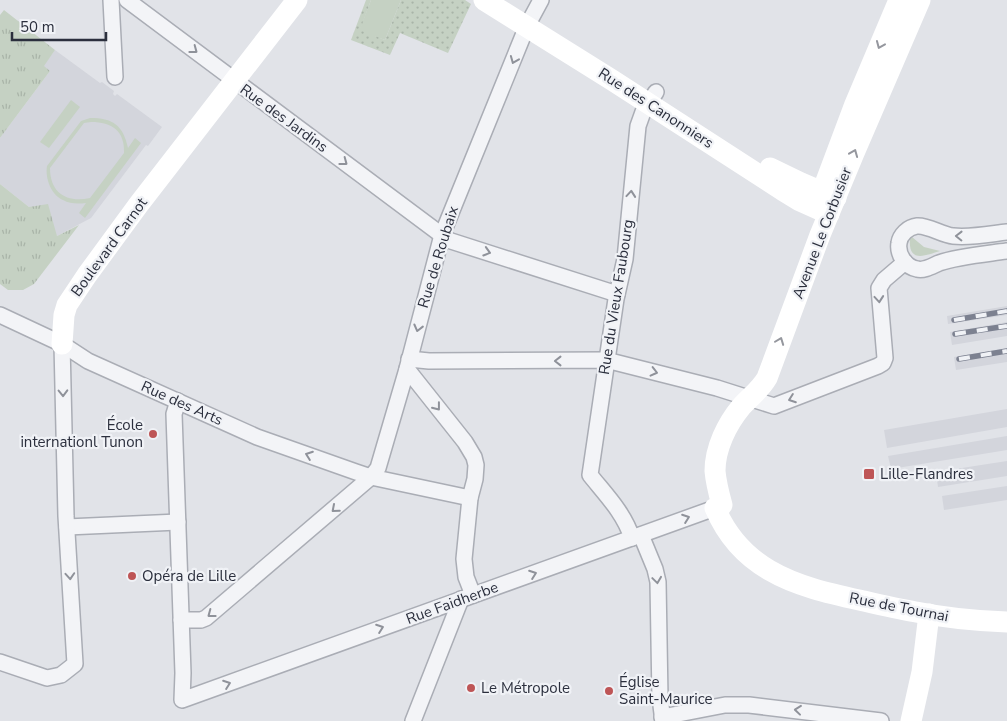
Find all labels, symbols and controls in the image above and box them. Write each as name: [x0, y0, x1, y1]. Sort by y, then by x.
scale bar: [12, 10, 106, 42]
text: 50 m: [20, 17, 55, 37]
one-way arrow: [876, 40, 886, 49]
one-way arrow: [188, 45, 197, 53]
one-way arrow: [510, 55, 520, 64]
street label: Rue des Canonniers: [594, 63, 718, 153]
street label: Rue des Jardins: [236, 79, 332, 157]
one-way arrow: [848, 149, 859, 158]
one-way arrow: [338, 156, 347, 164]
street label: Avenue Le Corbusier: [788, 164, 857, 302]
one-way arrow: [626, 189, 637, 197]
street label: Boulevard Carnot: [66, 193, 152, 301]
street label: Rue de Roubaix: [413, 204, 463, 310]
street label: Rue du Vieux Faubourg: [594, 218, 638, 376]
one-way arrow: [954, 231, 962, 241]
one-way arrow: [482, 247, 491, 257]
one-way arrow: [874, 296, 885, 304]
one-way arrow: [413, 323, 423, 331]
one-way arrow: [775, 338, 785, 346]
one-way arrow: [553, 356, 561, 366]
one-way arrow: [649, 367, 657, 377]
street label: Rue des Arts: [138, 376, 226, 430]
one-way arrow: [58, 389, 68, 397]
one-way arrow: [788, 393, 797, 403]
one-way arrow: [432, 401, 440, 410]
place label: École internationl Tunon: [20, 415, 143, 452]
marker: École internationl Tunon: [147, 428, 159, 440]
one-way arrow: [305, 451, 314, 461]
place label: Lille-Flandres: [880, 464, 973, 484]
marker: Lille-Flandres: [862, 467, 876, 481]
one-way arrow: [331, 503, 340, 512]
one-way arrow: [681, 514, 690, 524]
place label: Opéra de Lille: [142, 566, 236, 586]
one-way arrow: [528, 569, 537, 579]
marker: Opéra de Lille: [126, 570, 138, 582]
one-way arrow: [64, 572, 75, 580]
one-way arrow: [652, 576, 662, 585]
street label: Rue Faidherbe: [403, 577, 501, 629]
street label: Rue de Tournai: [848, 588, 950, 626]
one-way arrow: [207, 608, 217, 617]
one-way arrow: [375, 624, 384, 634]
place label: Église Saint-Maurice: [619, 672, 712, 709]
place label: Le Métropole: [481, 678, 570, 698]
one-way arrow: [223, 679, 231, 689]
marker: Le Métropole: [465, 682, 477, 694]
marker: Église Saint-Maurice: [603, 685, 615, 697]
one-way arrow: [793, 705, 801, 716]

